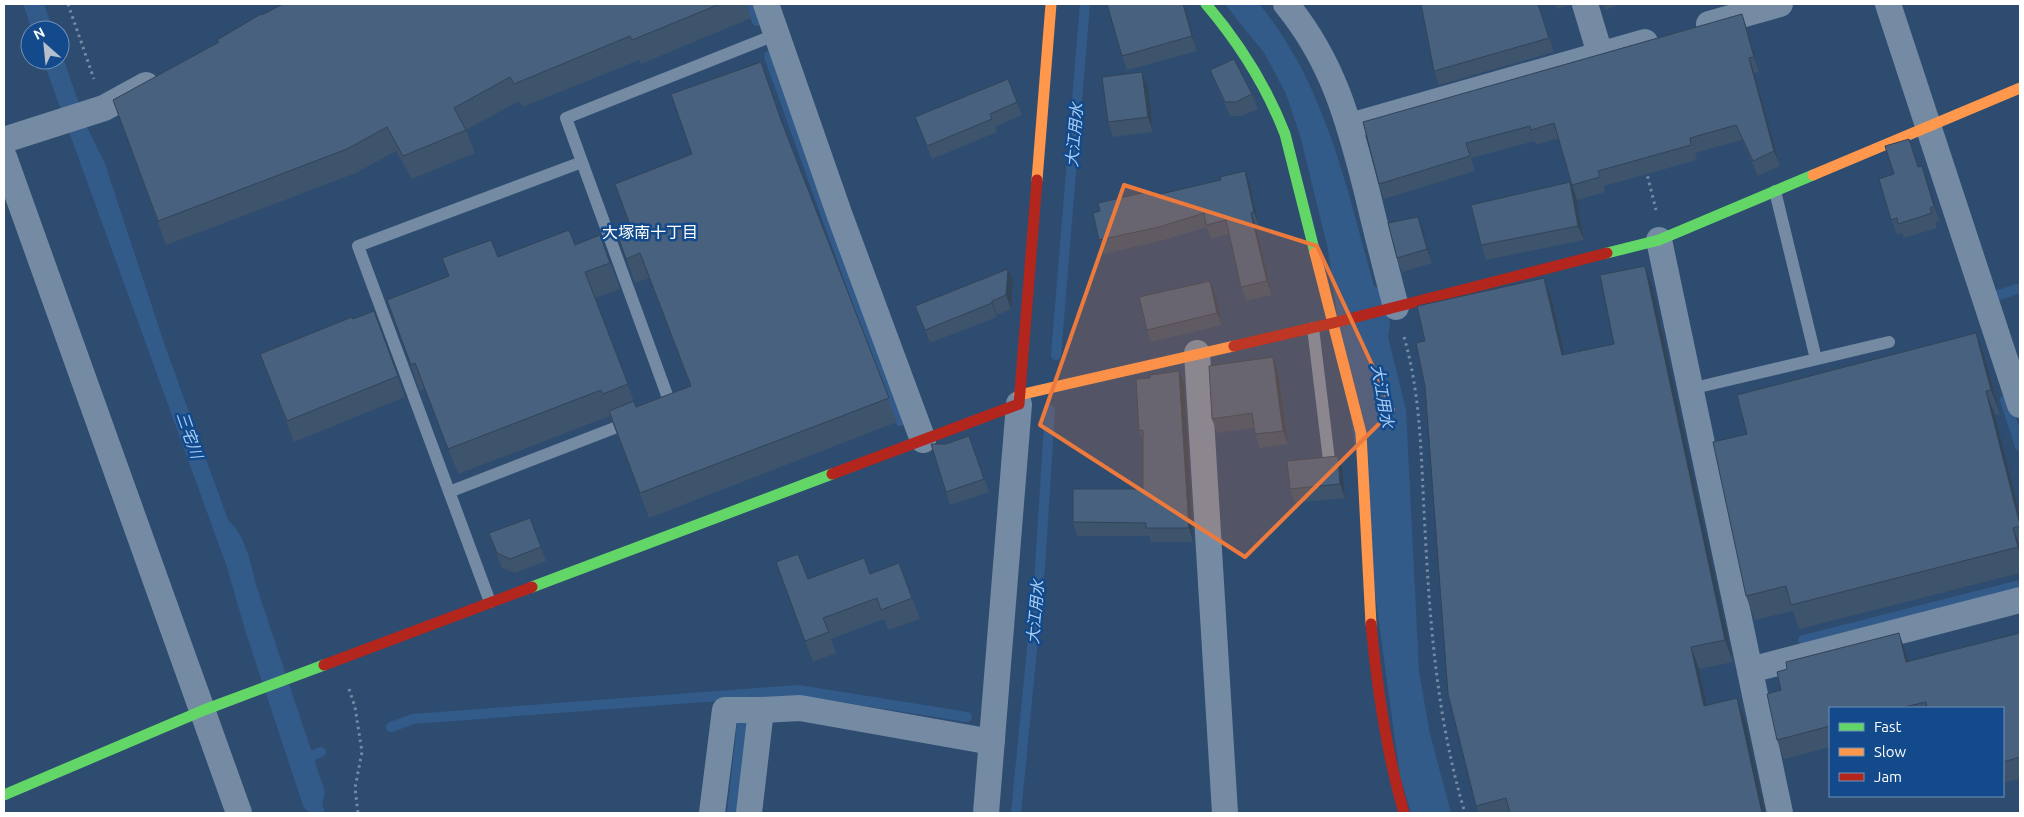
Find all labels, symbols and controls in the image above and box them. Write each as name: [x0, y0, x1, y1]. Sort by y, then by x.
north arrow: [20, 20, 70, 70]
text: N: [31, 24, 47, 43]
water label: 大江用水: [1062, 100, 1086, 168]
district label: 大塚南十丁目: [602, 223, 698, 241]
water label: 大江用水: [1369, 363, 1398, 431]
water label: 三宅川: [174, 409, 207, 463]
water label: 大江用水: [1023, 577, 1047, 645]
legend: [1829, 707, 2004, 797]
text: Fast: [1874, 718, 1902, 735]
text: Slow: [1874, 743, 1907, 760]
text: Jam: [1874, 768, 1902, 785]

